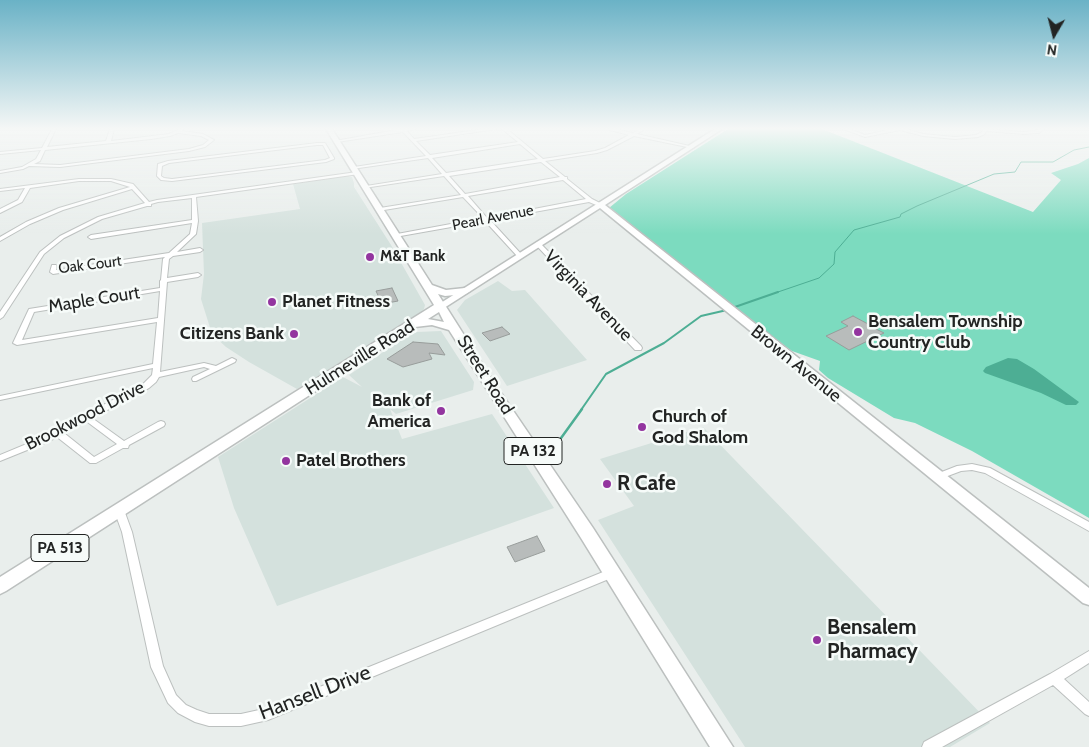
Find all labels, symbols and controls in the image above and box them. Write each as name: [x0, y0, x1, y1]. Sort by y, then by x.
north arrow: [1029, 10, 1079, 60]
text: N: [1046, 40, 1058, 59]
street label: Pearl Avenue: [451, 201, 535, 235]
street label: Virginia Avenue: [539, 246, 637, 346]
place label: M&T Bank: [380, 248, 445, 266]
marker: M&T Bank: [364, 251, 376, 263]
street label: Oak Court: [57, 252, 123, 278]
street label: Maple Court: [47, 282, 141, 318]
place label: Planet Fitness: [282, 291, 390, 313]
marker: Planet Fitness: [266, 296, 278, 308]
place label: Bensalem Township Country Club: [868, 311, 1023, 354]
street label: Hulmeville Road: [301, 316, 419, 400]
street label: Brown Avenue: [746, 321, 846, 407]
place label: Citizens Bank: [180, 323, 284, 345]
marker: Bensalem Township Country Club: [852, 326, 864, 338]
marker: Citizens Bank: [288, 328, 300, 340]
street label: Street Road: [452, 331, 518, 419]
street label: Brookwood Drive: [22, 377, 148, 455]
place label: Bank of America: [367, 390, 431, 432]
marker: Bank of America: [435, 405, 447, 417]
place label: Church of God Shalom: [652, 406, 748, 448]
marker: Church of God Shalom: [636, 421, 648, 433]
road number: PA 132: [504, 438, 562, 464]
place label: Patel Brothers: [296, 450, 406, 472]
marker: Patel Brothers: [280, 455, 292, 467]
place label: R Cafe: [617, 471, 676, 497]
marker: R Cafe: [601, 478, 613, 490]
road number: PA 513: [31, 534, 89, 562]
place label: Bensalem Pharmacy: [827, 615, 918, 665]
marker: Bensalem Pharmacy: [811, 634, 823, 646]
street label: Hansell Drive: [256, 660, 374, 726]

